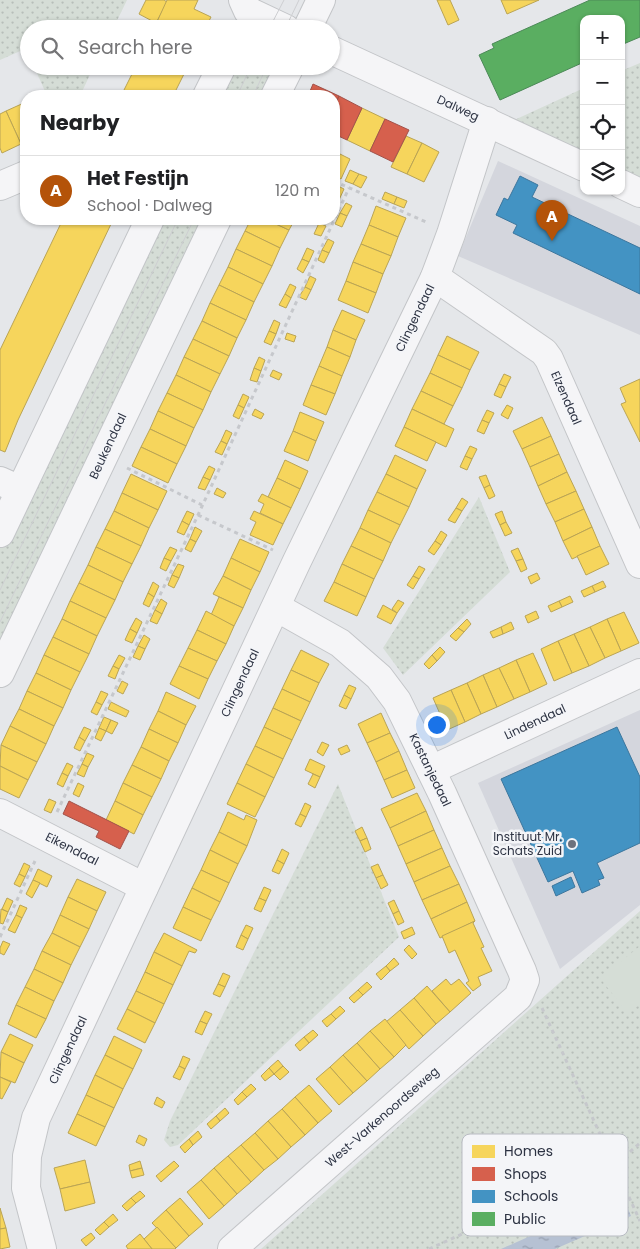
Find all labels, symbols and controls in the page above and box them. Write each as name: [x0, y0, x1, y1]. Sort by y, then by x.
map controls: [580, 15, 625, 195]
button: +: [580, 15, 625, 60]
search box: [20, 20, 340, 75]
icon: search: [38, 34, 66, 62]
text: Search here: [78, 34, 192, 61]
button: −: [580, 60, 625, 105]
street label: Dalweg: [434, 90, 482, 125]
button: locate: [580, 105, 625, 150]
text: Nearby: [40, 108, 120, 137]
button: layers: [580, 150, 625, 195]
text: Het Festijn: [87, 165, 189, 192]
text: A: [50, 179, 62, 202]
text: 120 m: [275, 179, 320, 202]
text: School · Dalweg: [87, 194, 213, 217]
pin: A: [536, 200, 568, 241]
street label: Clingendaal: [391, 281, 438, 354]
street label: Elzendaal: [547, 368, 586, 427]
street label: Beukendaal: [85, 410, 130, 482]
street label: Clingendaal: [216, 646, 263, 720]
street label: Lindendaal: [501, 700, 568, 743]
your location: [424, 712, 450, 738]
street label: Kastanjedaal: [405, 730, 456, 809]
street label: Eikendaal: [43, 828, 102, 869]
place label: Instituut Mr. Schats Zuid: [493, 828, 562, 859]
marker: Instituut Mr. Schats Zuid: [566, 838, 578, 850]
street label: Clingendaal: [44, 1013, 91, 1087]
street label: West-Varkenoordseweg: [321, 1062, 442, 1171]
legend: [462, 1134, 628, 1236]
text: Homes: [504, 1141, 553, 1161]
text: Shops: [504, 1164, 547, 1184]
text: Schools: [504, 1186, 558, 1206]
text: Public: [504, 1209, 546, 1229]

